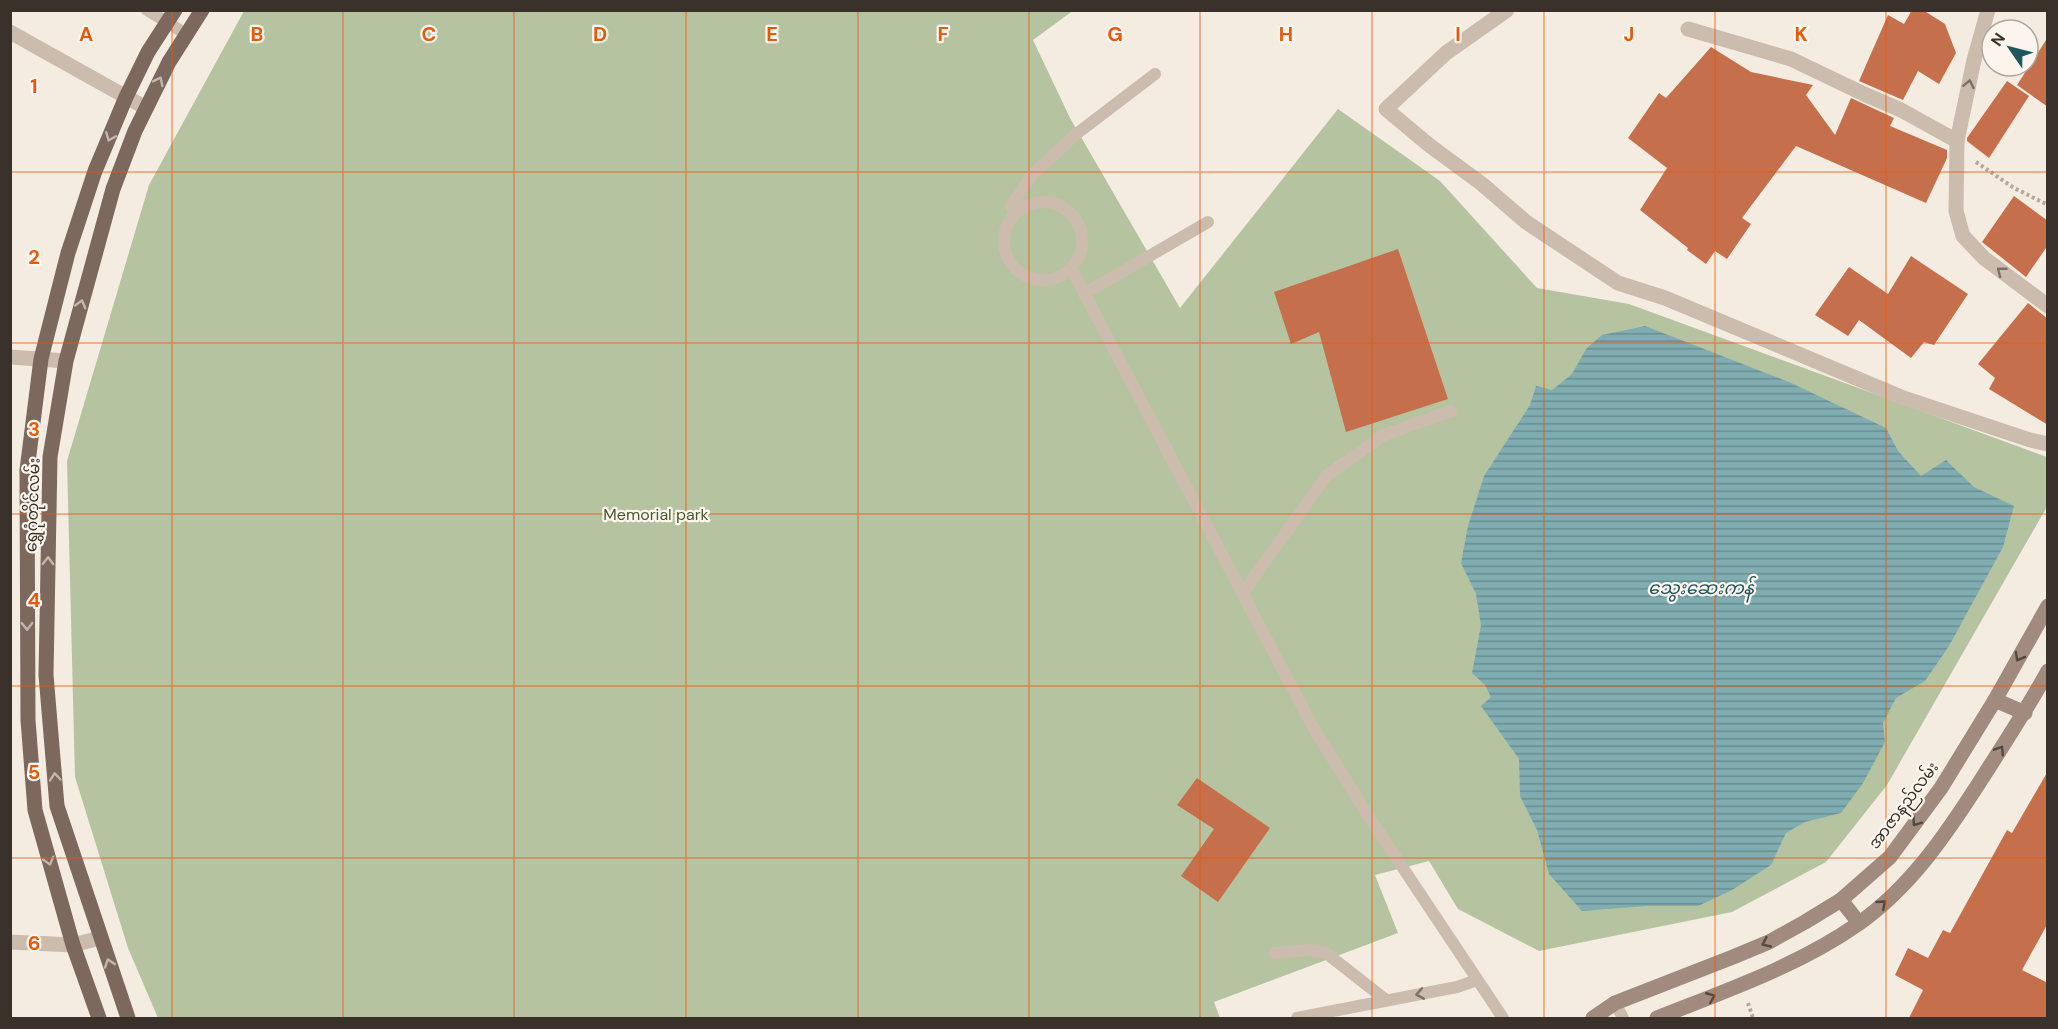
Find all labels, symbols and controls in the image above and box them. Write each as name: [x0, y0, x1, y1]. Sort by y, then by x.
north arrow: [1980, 18, 2040, 78]
text: A: [79, 21, 93, 47]
text: B: [251, 21, 263, 47]
text: C: [422, 21, 436, 47]
text: D: [593, 21, 607, 47]
text: E: [766, 21, 778, 47]
text: F: [937, 21, 949, 47]
text: G: [1107, 21, 1123, 47]
text: H: [1279, 21, 1293, 47]
text: I: [1455, 21, 1461, 47]
text: J: [1624, 21, 1634, 47]
text: K: [1794, 21, 1808, 47]
text: N: [1986, 29, 2010, 50]
text: 1: [30, 73, 38, 99]
one-way arrow: [152, 76, 164, 87]
one-way arrow: [1962, 79, 1975, 89]
one-way arrow: [105, 131, 117, 142]
text: 2: [28, 244, 40, 270]
one-way arrow: [1997, 267, 2008, 278]
one-way arrow: [73, 299, 86, 309]
text: 3: [28, 416, 40, 442]
street label: ရွှေဂုံတိုင်လမ်း: [19, 457, 49, 553]
park label: Memorial park: [603, 504, 709, 525]
one-way arrow: [42, 556, 55, 565]
water label: သွေးဆေးကန်: [1648, 575, 1757, 603]
text: 4: [28, 587, 41, 613]
one-way arrow: [21, 622, 33, 631]
one-way arrow: [2015, 651, 2026, 661]
one-way arrow: [1993, 746, 2005, 756]
street label: အာဇာနည်လမ်း: [1863, 757, 1945, 855]
text: 5: [28, 759, 40, 785]
one-way arrow: [48, 772, 61, 781]
one-way arrow: [1912, 816, 1923, 827]
one-way arrow: [42, 856, 55, 866]
one-way arrow: [1875, 900, 1886, 911]
text: 6: [28, 930, 40, 956]
one-way arrow: [1761, 935, 1772, 947]
one-way arrow: [103, 958, 116, 969]
one-way arrow: [1415, 987, 1425, 999]
one-way arrow: [1705, 992, 1716, 1004]

